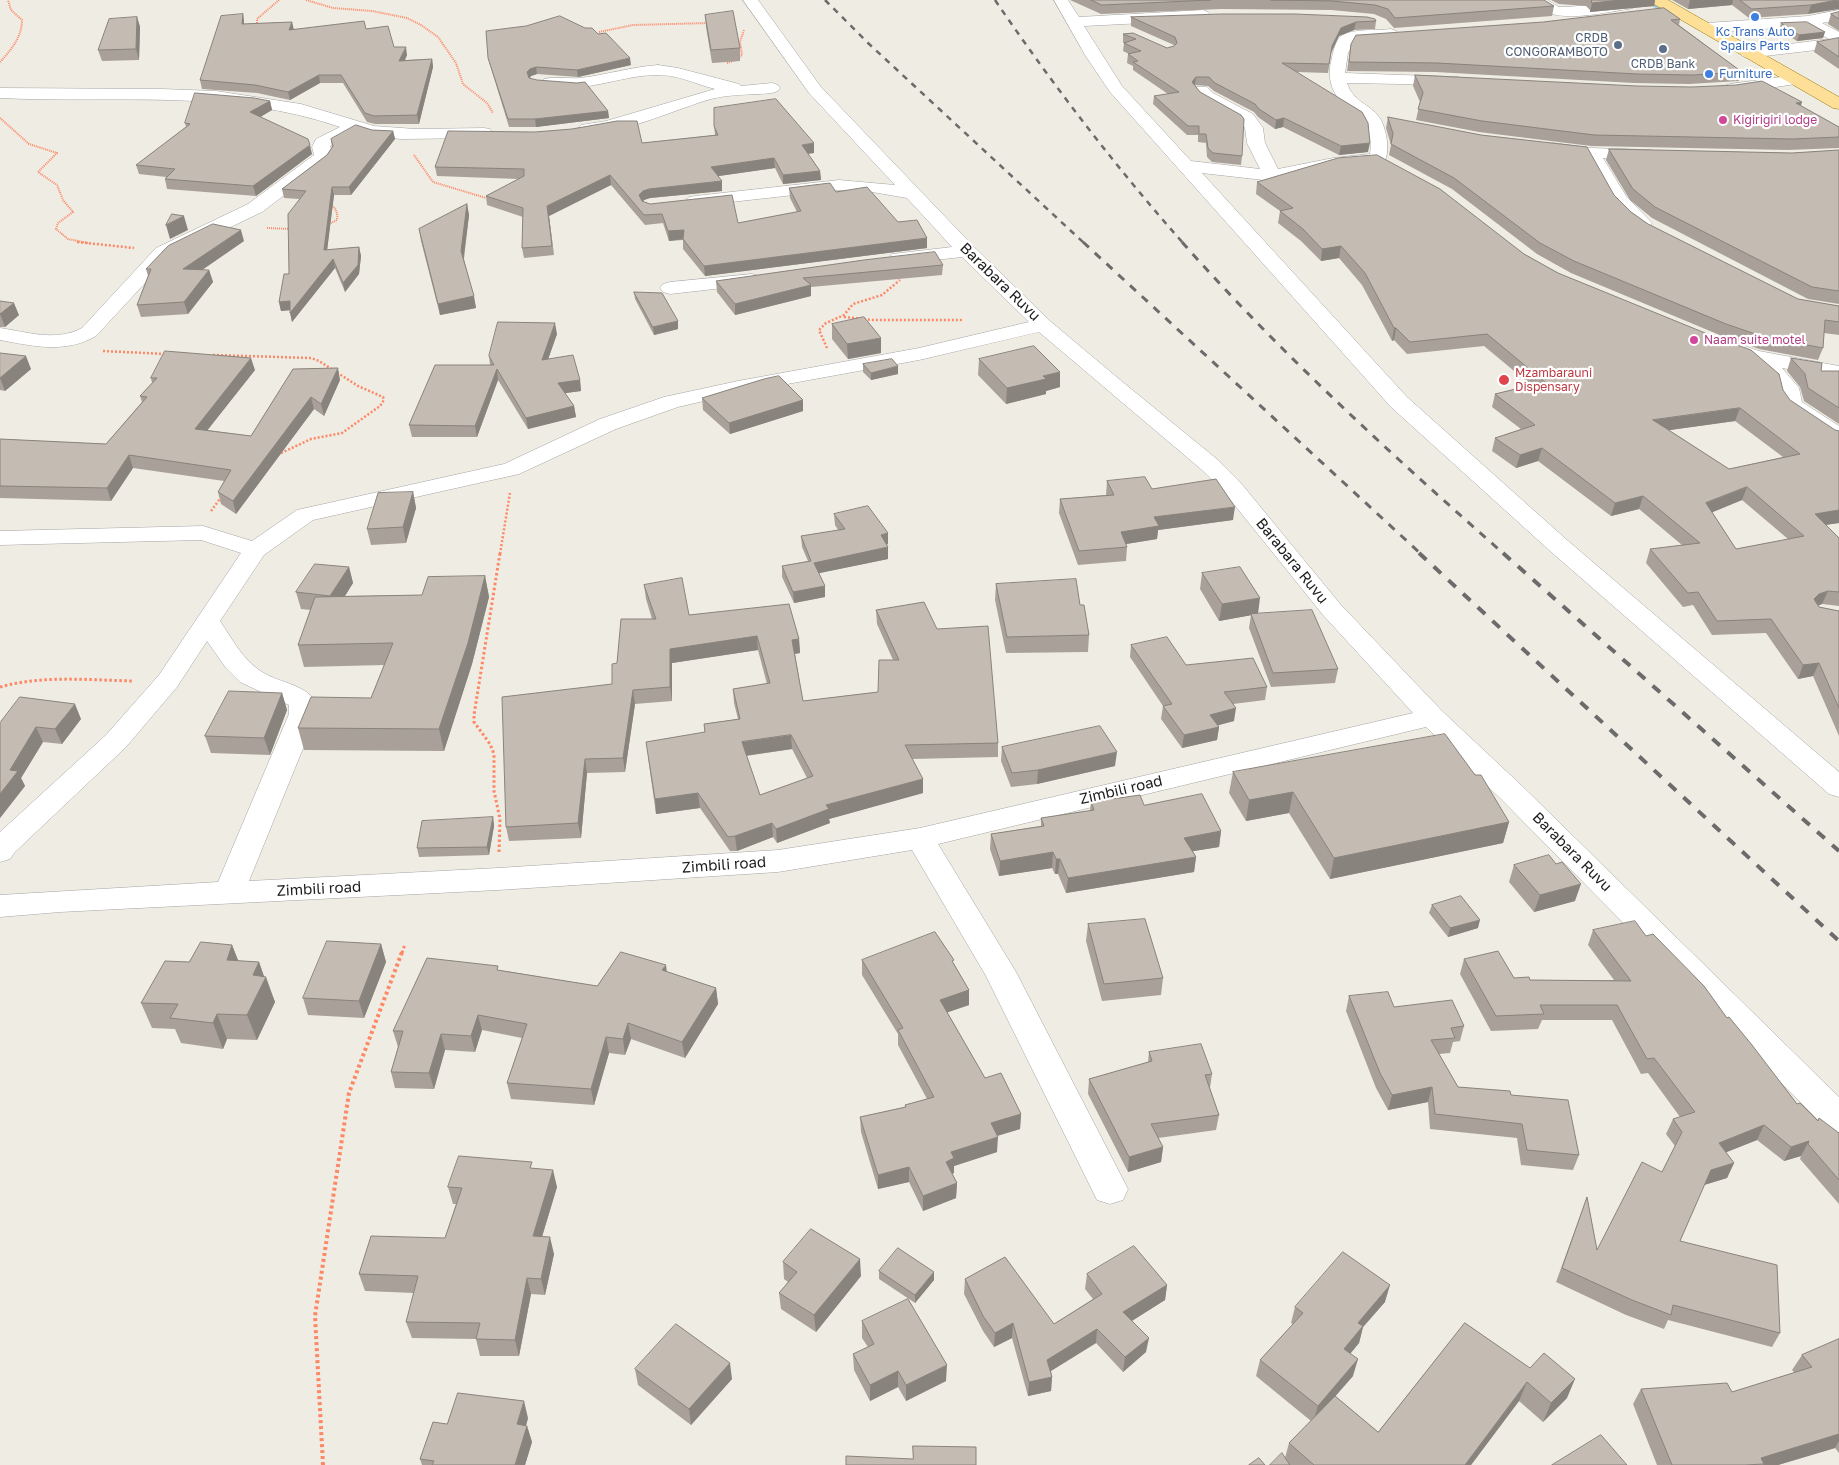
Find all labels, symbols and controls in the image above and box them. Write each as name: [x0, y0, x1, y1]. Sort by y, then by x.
marker: Kc Trans Auto Spairs Parts: [1749, 11, 1761, 23]
place label: Kc Trans Auto Spairs Parts: [1715, 25, 1795, 53]
place label: CRDB CONGORAMBOTO: [1505, 31, 1608, 59]
marker: CRDB CONGORAMBOTO: [1612, 39, 1624, 51]
marker: CRDB Bank: [1657, 43, 1669, 55]
place label: CRDB Bank: [1631, 57, 1695, 71]
place label: Furniture: [1719, 67, 1772, 81]
marker: Furniture: [1703, 68, 1715, 80]
place label: Kigirigiri lodge: [1733, 113, 1817, 127]
marker: Kigirigiri lodge: [1717, 114, 1729, 126]
street label: Barabara Ruvu: [956, 239, 1044, 325]
place label: Naam suite motel: [1704, 333, 1805, 347]
marker: Naam suite motel: [1688, 334, 1700, 346]
place label: Mzambarauni Dispensary: [1515, 366, 1592, 394]
marker: Mzambarauni Dispensary: [1497, 373, 1511, 387]
street label: Barabara Ruvu: [1252, 515, 1332, 607]
street label: Zimbili road: [1078, 772, 1164, 808]
street label: Barabara Ruvu: [1529, 809, 1615, 895]
street label: Zimbili road: [681, 853, 767, 877]
street label: Zimbili road: [276, 878, 362, 900]

